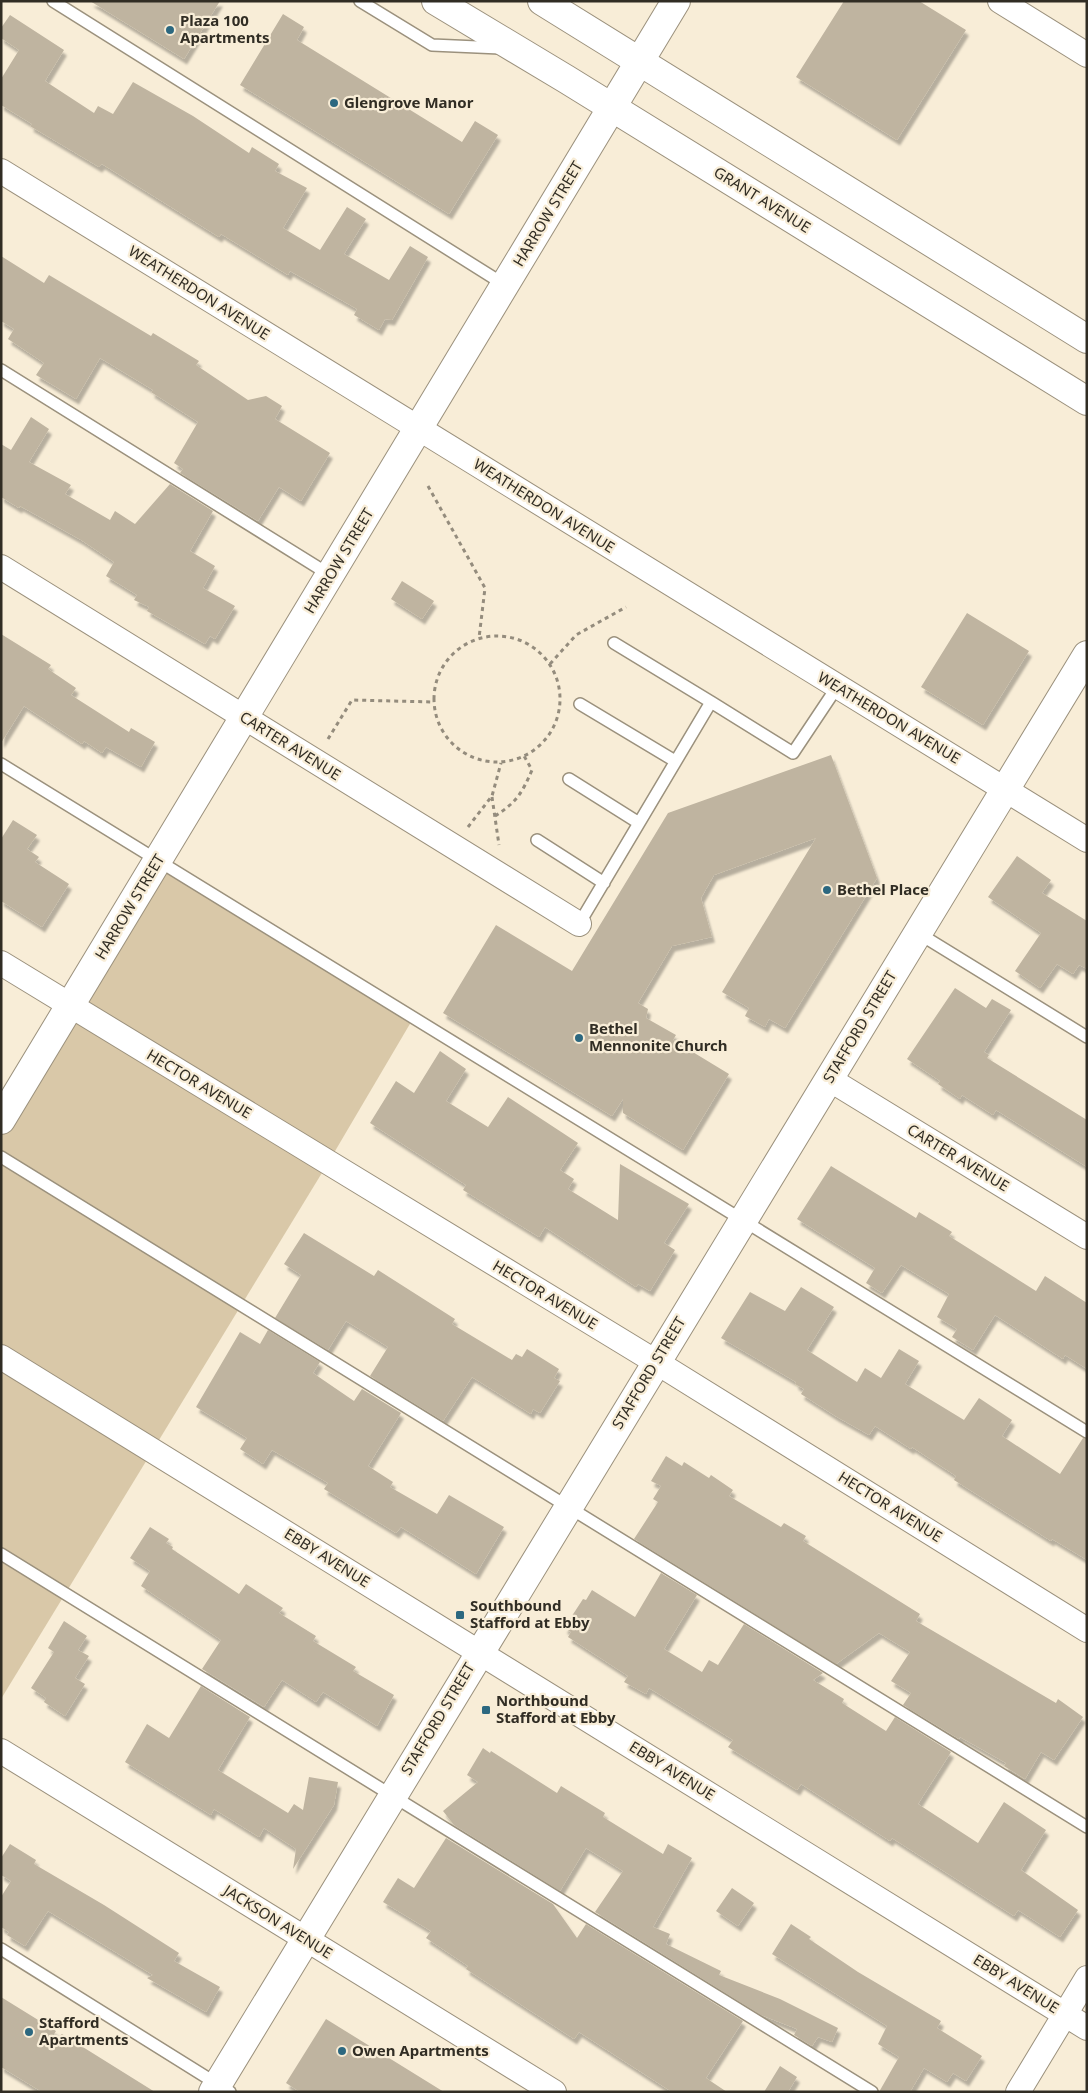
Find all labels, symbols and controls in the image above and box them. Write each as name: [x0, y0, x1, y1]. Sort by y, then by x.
place label: Plaza 100 Apartments: [180, 10, 269, 47]
marker: Plaza 100 Apartments: [164, 24, 176, 36]
place label: Glengrove Manor: [344, 92, 474, 112]
marker: Glengrove Manor: [328, 97, 340, 109]
street label: HARROW STREET: [508, 156, 587, 270]
street label: GRANT AVENUE: [710, 161, 815, 237]
street label: WEATHERDON AVENUE: [125, 240, 274, 344]
street label: WEATHERDON AVENUE: [470, 453, 619, 557]
street label: HARROW STREET: [299, 503, 378, 617]
street label: WEATHERDON AVENUE: [815, 667, 965, 768]
street label: CARTER AVENUE: [236, 706, 345, 784]
street label: HARROW STREET: [90, 849, 169, 963]
place label: Bethel Place: [837, 879, 929, 899]
marker: Bethel Place: [821, 884, 833, 896]
street label: STAFFORD STREET: [818, 966, 901, 1086]
place label: Bethel Mennonite Church: [589, 1018, 728, 1055]
marker: Bethel Mennonite Church: [573, 1032, 585, 1044]
street label: HECTOR AVENUE: [143, 1044, 256, 1122]
street label: CARTER AVENUE: [904, 1119, 1013, 1195]
street label: HECTOR AVENUE: [489, 1255, 602, 1333]
street label: STAFFORD STREET: [607, 1312, 690, 1432]
street label: HECTOR AVENUE: [835, 1466, 946, 1546]
street label: EBBY AVENUE: [281, 1523, 374, 1591]
place label: Southbound Stafford at Ebby: [470, 1595, 590, 1632]
marker: Southbound Stafford at Ebby: [454, 1609, 466, 1621]
street label: STAFFORD STREET: [396, 1658, 479, 1778]
place label: Northbound Stafford at Ebby: [496, 1690, 616, 1727]
marker: Northbound Stafford at Ebby: [480, 1704, 492, 1716]
street label: EBBY AVENUE: [626, 1736, 719, 1804]
street label: JACKSON AVENUE: [219, 1879, 337, 1963]
street label: EBBY AVENUE: [970, 1949, 1063, 2017]
place label: Stafford Apartments: [39, 2012, 128, 2049]
marker: Stafford Apartments: [23, 2026, 35, 2038]
place label: Owen Apartments: [352, 2040, 489, 2060]
marker: Owen Apartments: [336, 2045, 348, 2057]

